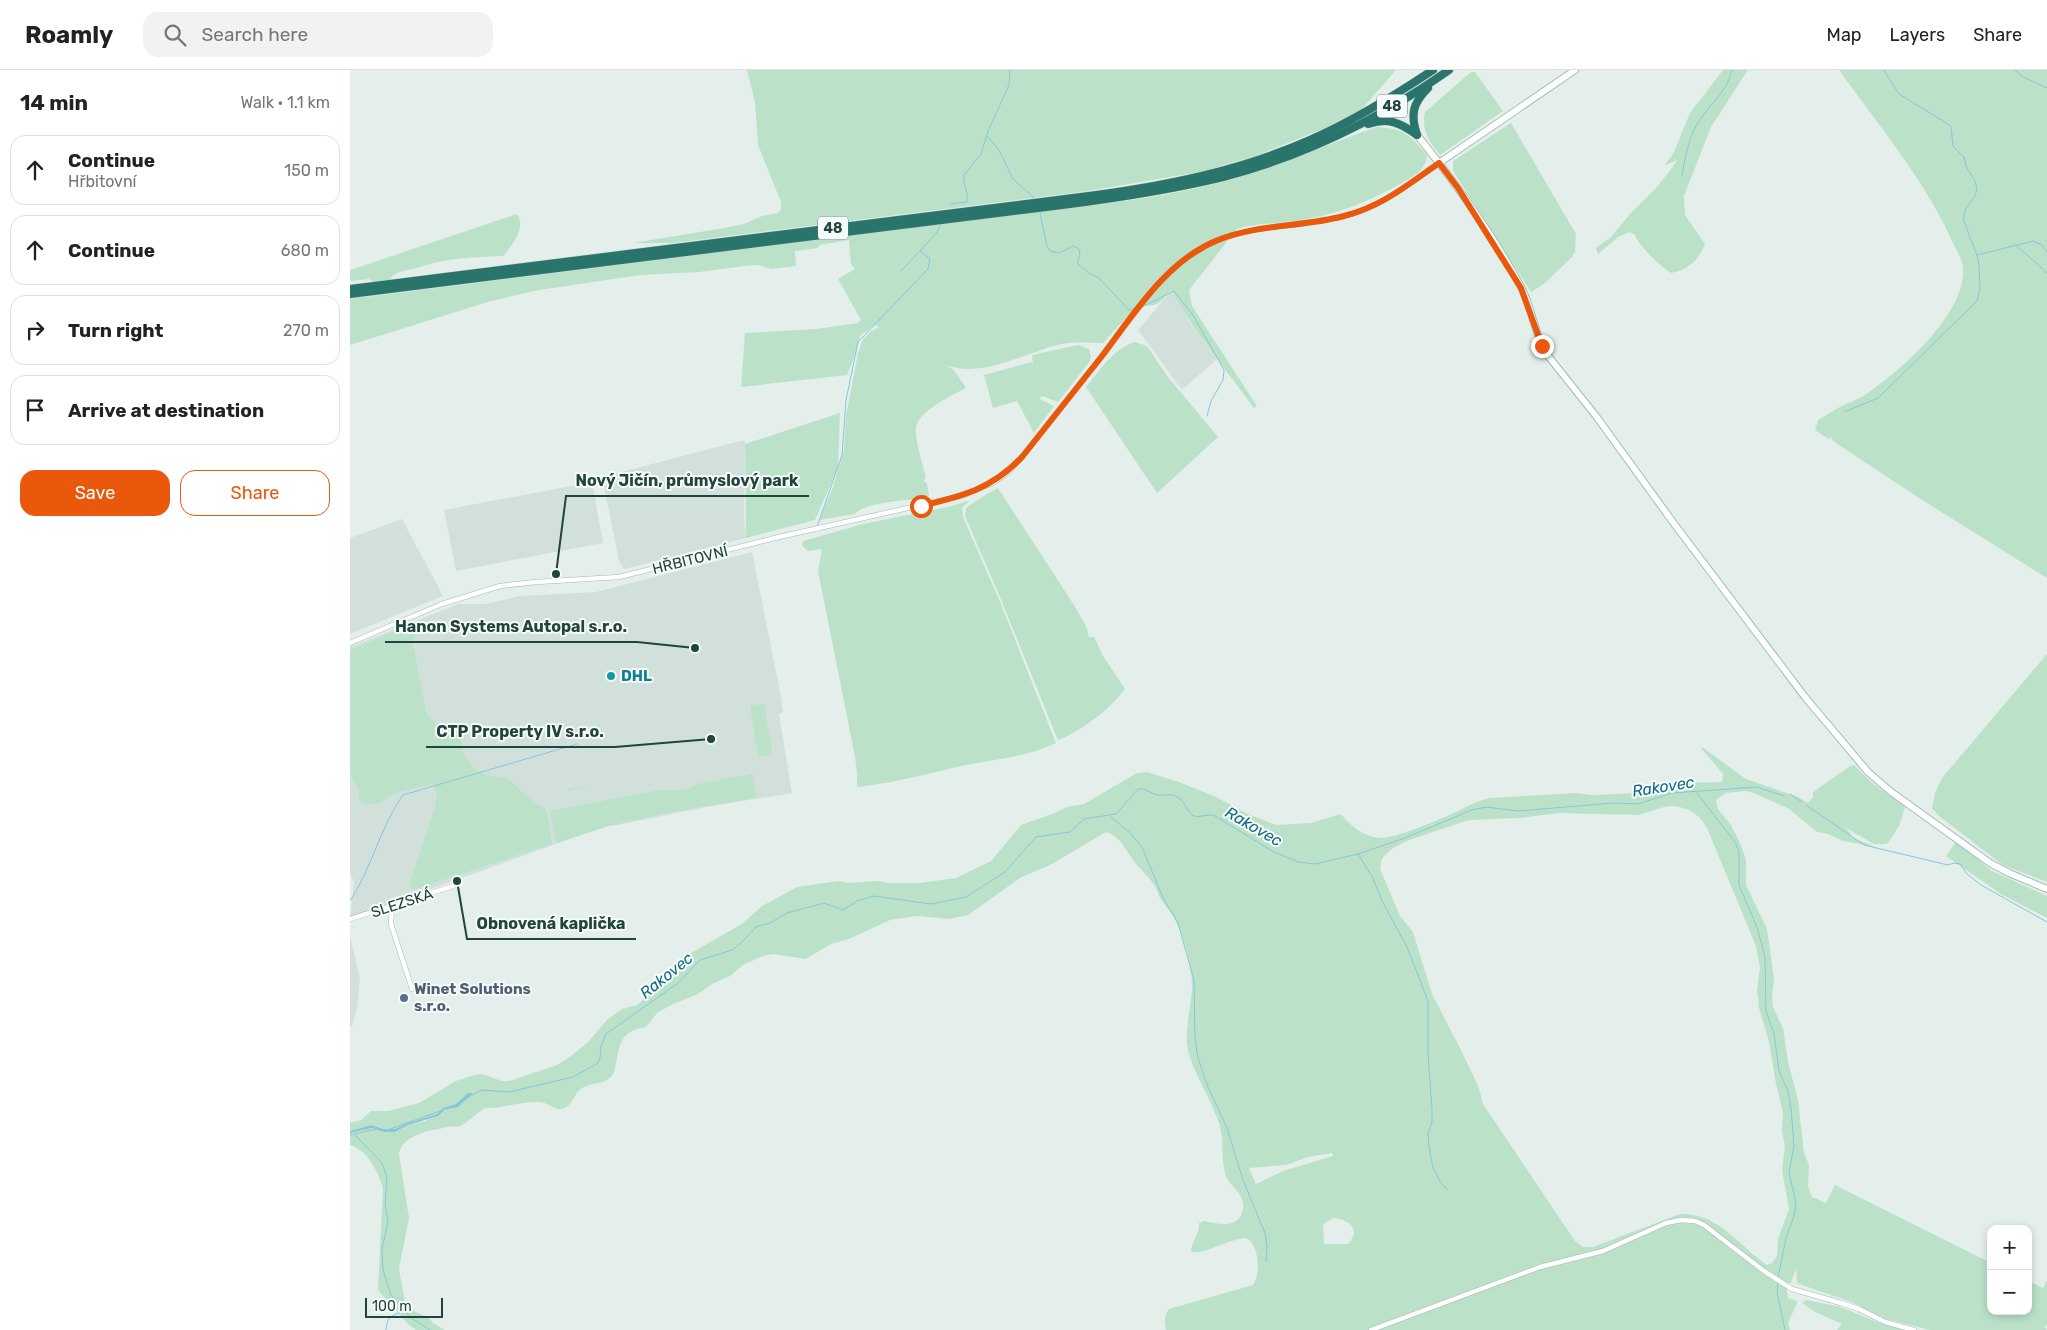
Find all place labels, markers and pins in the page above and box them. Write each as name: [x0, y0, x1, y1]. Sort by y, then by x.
callout: Nový Jičín, průmyslový park: [566, 465, 809, 496]
callout: Hanon Systems Autopal s.r.o.: [385, 611, 637, 642]
place label: DHL: [621, 667, 652, 685]
marker: DHL: [605, 670, 617, 682]
callout: CTP Property IV s.r.o.: [426, 716, 615, 747]
callout: Obnovená kaplička: [467, 908, 636, 939]
place label: Winet Solutions s.r.o.: [414, 980, 531, 1015]
marker: Winet Solutions s.r.o.: [398, 992, 410, 1004]

